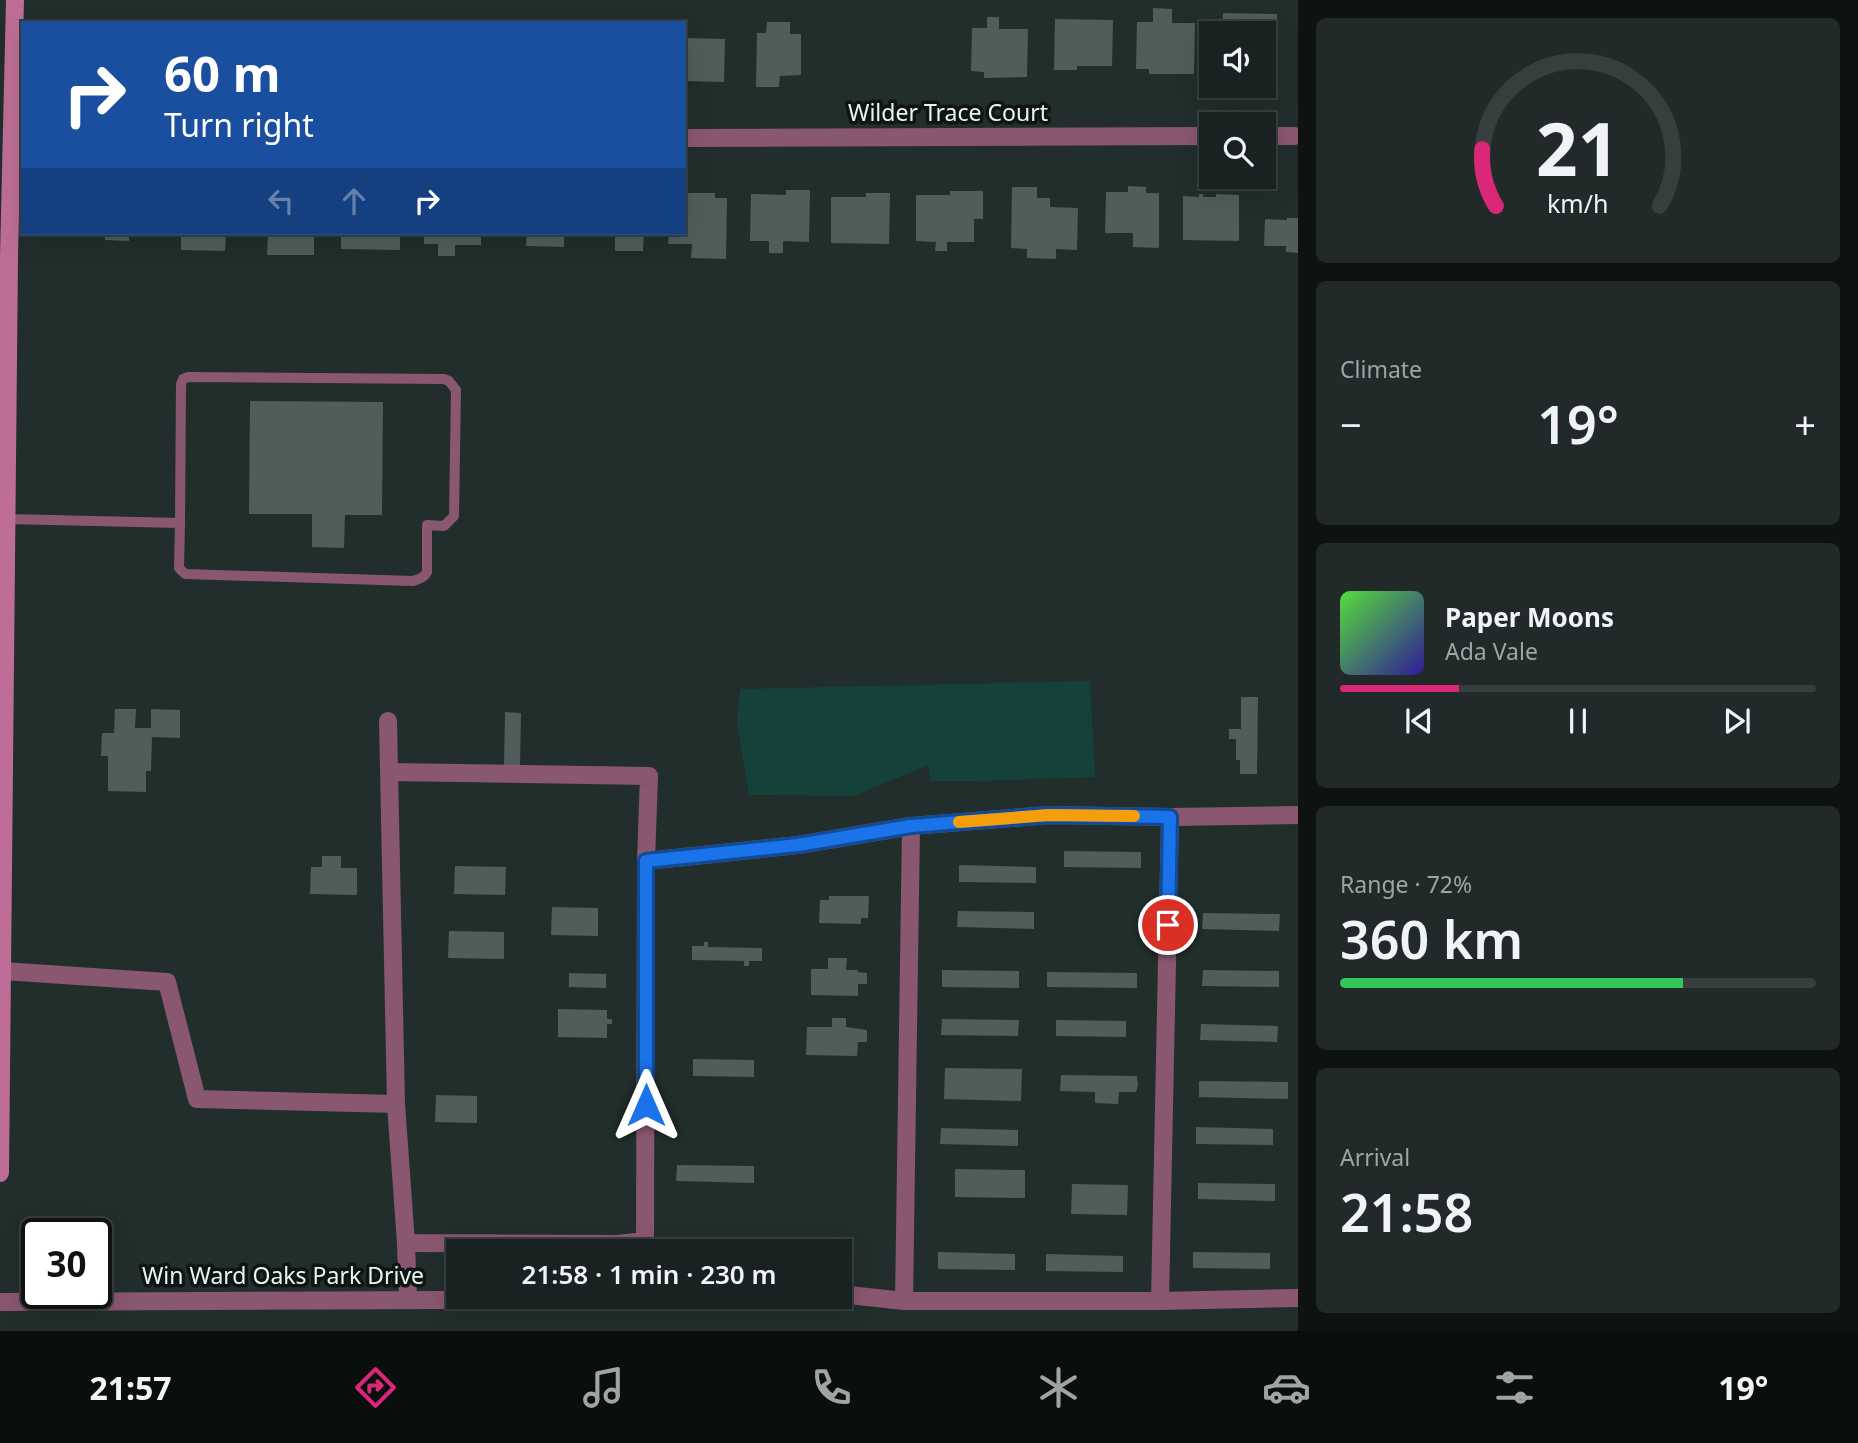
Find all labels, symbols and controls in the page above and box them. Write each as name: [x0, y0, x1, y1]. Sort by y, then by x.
map controls: [1199, 21, 1276, 189]
button: sound: [1199, 21, 1276, 98]
text: 60 m: [164, 40, 281, 106]
icon: right: [49, 49, 140, 140]
street label: Wilder Trace Court: [848, 96, 1048, 128]
text: 21: [1536, 99, 1620, 198]
text: Turn right: [164, 103, 314, 146]
button: search: [1199, 112, 1276, 189]
icon: left: [262, 182, 300, 220]
icon: ahead: [335, 182, 373, 220]
icon: right: [408, 182, 446, 220]
text: km/h: [1547, 186, 1609, 220]
text: Climate: [1340, 353, 1422, 385]
text: 19°: [1537, 388, 1619, 459]
text: −: [1340, 398, 1362, 450]
text: +: [1794, 398, 1816, 450]
text: Paper Moons: [1445, 599, 1614, 635]
text: Ada Vale: [1445, 635, 1538, 667]
icon: previous: [1400, 702, 1438, 740]
icon: pause: [1559, 702, 1597, 740]
icon: next: [1718, 702, 1756, 740]
text: Range · 72%: [1340, 868, 1472, 900]
pin: [1138, 895, 1198, 955]
text: 360 km: [1340, 903, 1523, 974]
icon: arrive: [1149, 906, 1187, 944]
position arrow: [609, 1068, 683, 1142]
text: Arrival: [1340, 1141, 1410, 1173]
text: 21:58: [1340, 1176, 1473, 1247]
speed limit sign: 30: [21, 1218, 112, 1309]
text: 21:58 · 1 min · 230 m: [522, 1256, 776, 1292]
street label: Win Ward Oaks Park Drive: [142, 1259, 424, 1291]
icon: directions: [351, 1363, 400, 1412]
icon: music: [579, 1363, 628, 1412]
icon: phone: [807, 1363, 856, 1412]
icon: climate: [1034, 1363, 1083, 1412]
icon: car: [1262, 1363, 1311, 1412]
icon: filters: [1490, 1363, 1539, 1412]
text: 21:57: [89, 1366, 172, 1409]
text: 19°: [1718, 1366, 1768, 1409]

